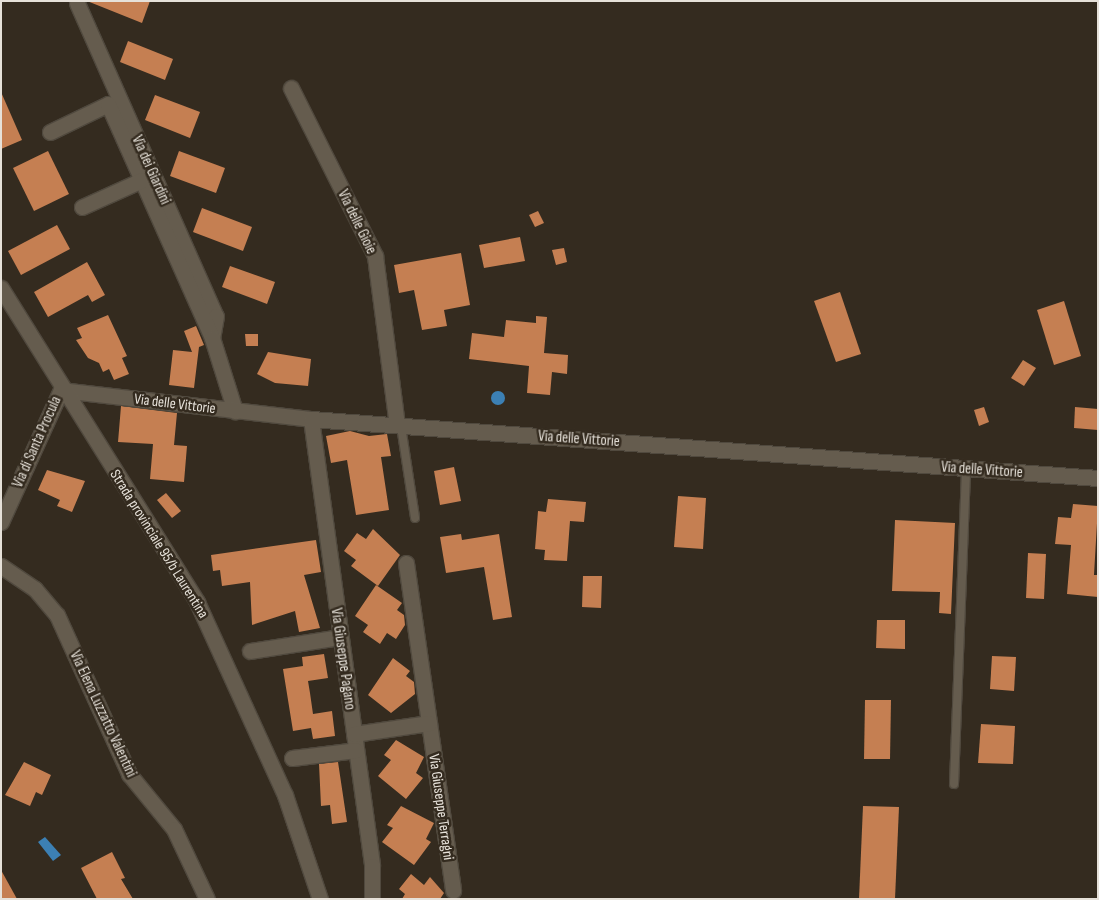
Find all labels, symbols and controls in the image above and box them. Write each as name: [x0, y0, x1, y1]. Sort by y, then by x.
street label: Via dei Giardini: [128, 133, 174, 207]
street label: Via delle Gioie: [334, 187, 380, 257]
street label: Via delle Vittorie: [133, 390, 217, 418]
street label: Via di Santa Procula: [9, 394, 65, 490]
street label: Via delle Vittorie: [538, 427, 620, 451]
street label: Via delle Vittorie: [941, 458, 1023, 482]
street label: Strada provinciale 95/b Laurentina: [106, 466, 212, 622]
street label: Via Giuseppe Pagano: [327, 607, 359, 711]
street label: Via Elena Luzzatto Valentini: [66, 648, 140, 780]
street label: Via Giuseppe Terragni: [425, 753, 457, 861]

